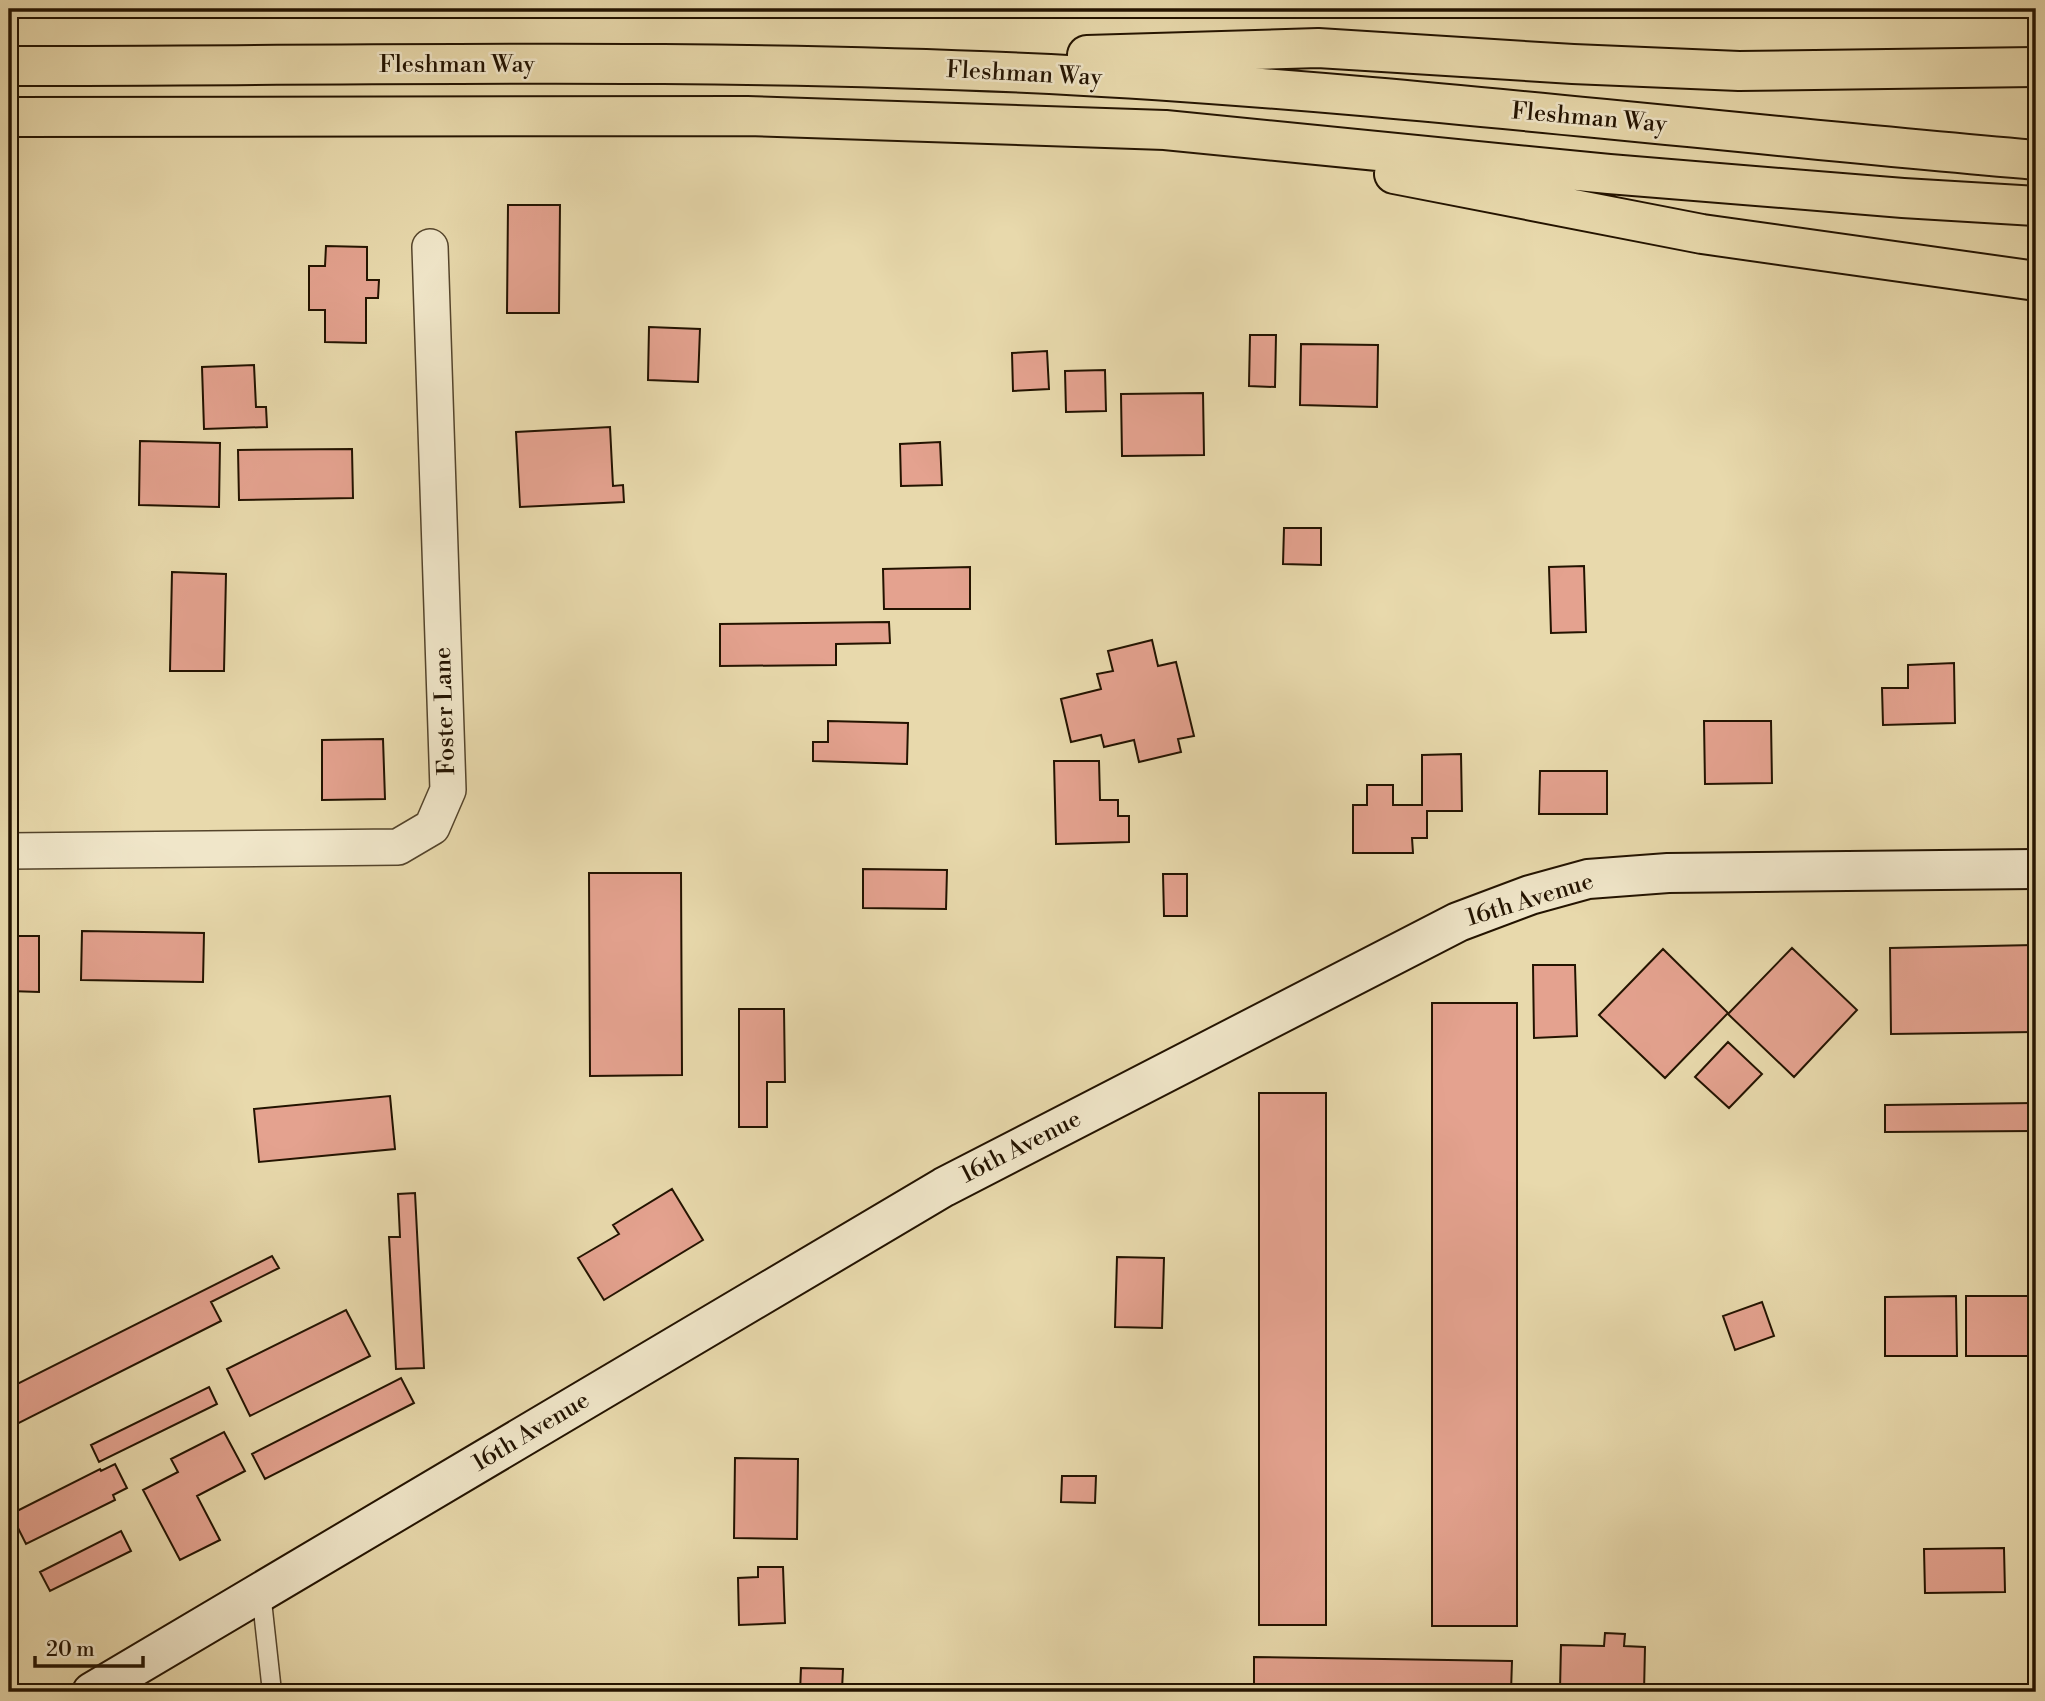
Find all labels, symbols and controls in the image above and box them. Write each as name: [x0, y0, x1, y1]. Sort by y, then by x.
street label: Fleshman Way: [379, 50, 535, 80]
street label: Fleshman Way: [945, 55, 1103, 93]
street label: Fleshman Way: [1510, 96, 1668, 140]
street label: Foster Lane: [428, 646, 462, 776]
street label: 16th Avenue: [1463, 866, 1597, 934]
street label: 16th Avenue: [956, 1104, 1086, 1190]
street label: 16th Avenue: [467, 1385, 595, 1479]
scale bar: [35, 1624, 144, 1668]
text: 20 m: [46, 1637, 95, 1663]

